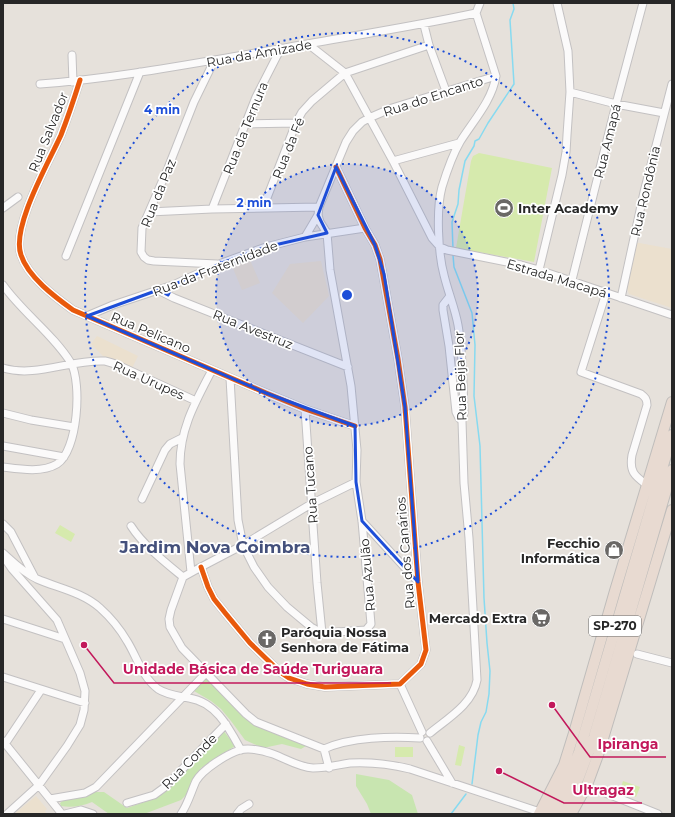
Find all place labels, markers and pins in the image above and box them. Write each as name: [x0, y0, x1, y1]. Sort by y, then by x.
sports icon: Inter Academy: [493, 197, 515, 219]
place label: Inter Academy: [518, 200, 619, 216]
centre of rings: [340, 288, 354, 302]
place label: Fecchio Informática: [521, 535, 600, 566]
shop icon: Fecchio Informática: [603, 539, 625, 561]
supermarket icon: Mercado Extra: [530, 607, 552, 629]
place label: Mercado Extra: [429, 610, 527, 626]
place label: Paróquia Nossa Senhora de Fátima: [281, 624, 409, 655]
church icon: Paróquia Nossa Senhora de Fátima: [256, 628, 278, 650]
callout: Unidade Básica de Saúde Turiguara: [114, 657, 391, 683]
callout: Ipiranga: [590, 731, 666, 757]
callout: Ultragaz: [564, 777, 642, 803]

